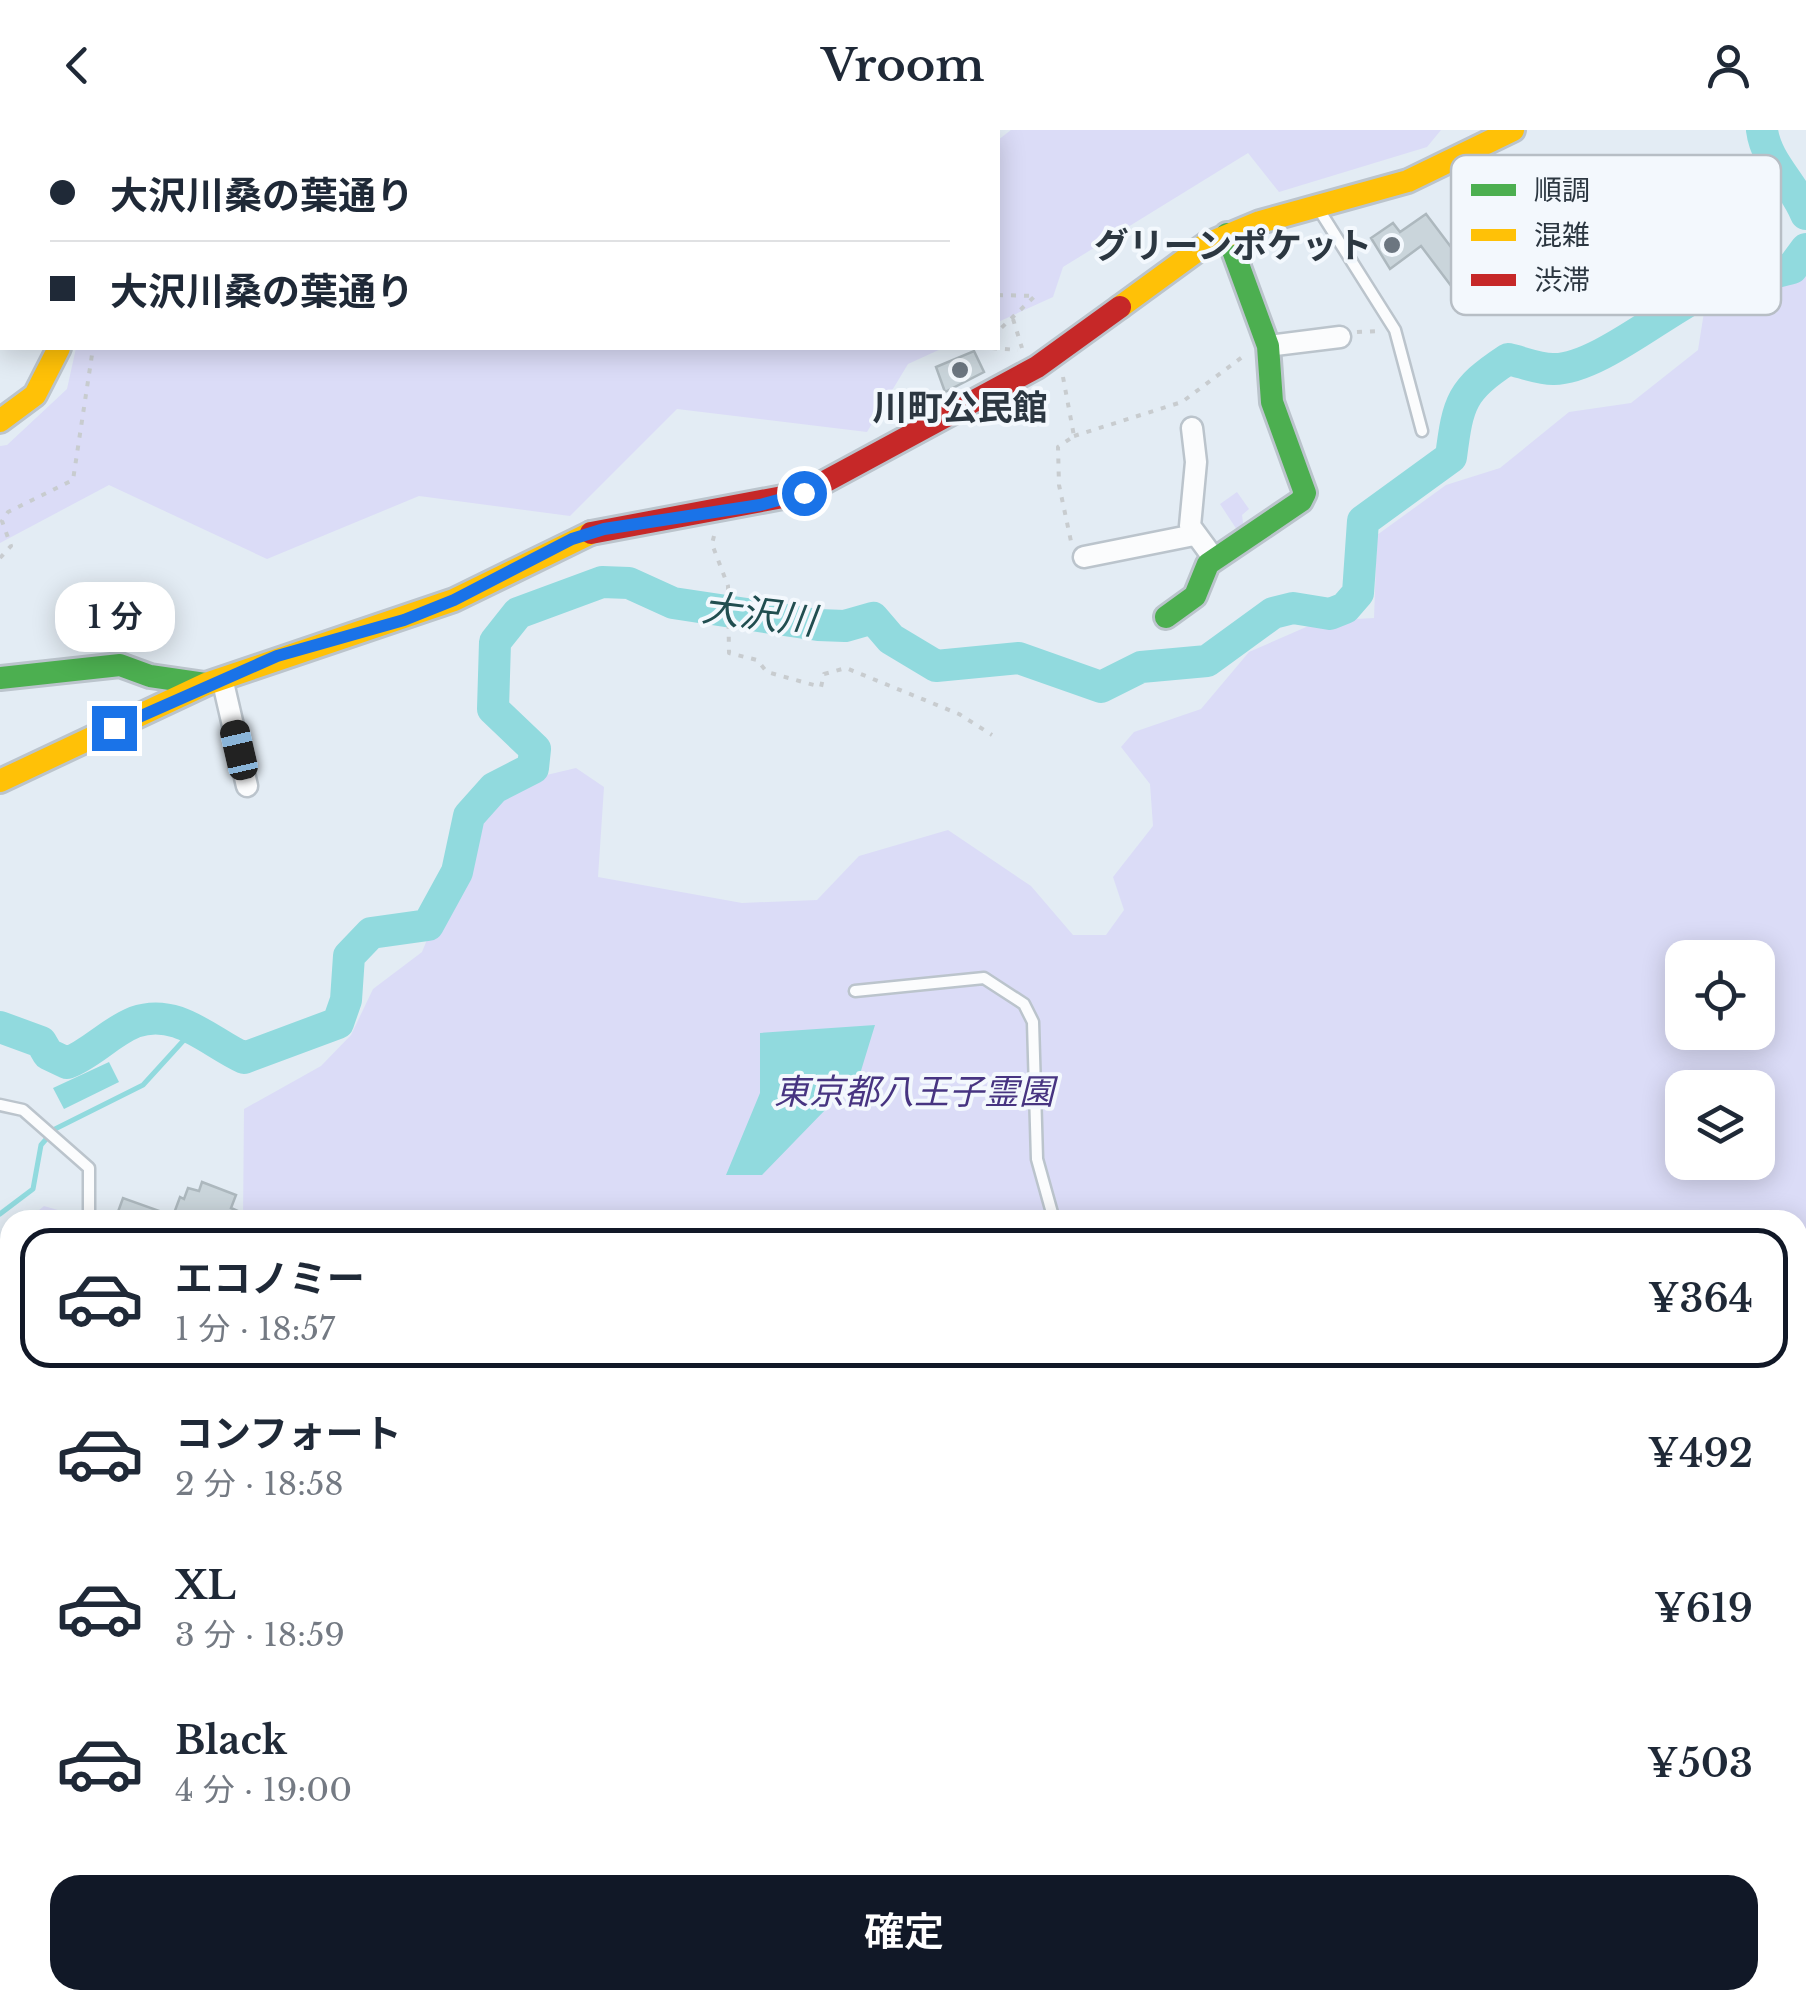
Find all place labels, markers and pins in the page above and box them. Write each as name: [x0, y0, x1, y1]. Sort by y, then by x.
place label: グリーンポケット: [1094, 224, 1372, 267]
marker: グリーンポケット: [1381, 234, 1403, 256]
marker: 川町公民館: [949, 359, 971, 381]
place label: 川町公民館: [872, 386, 1048, 429]

